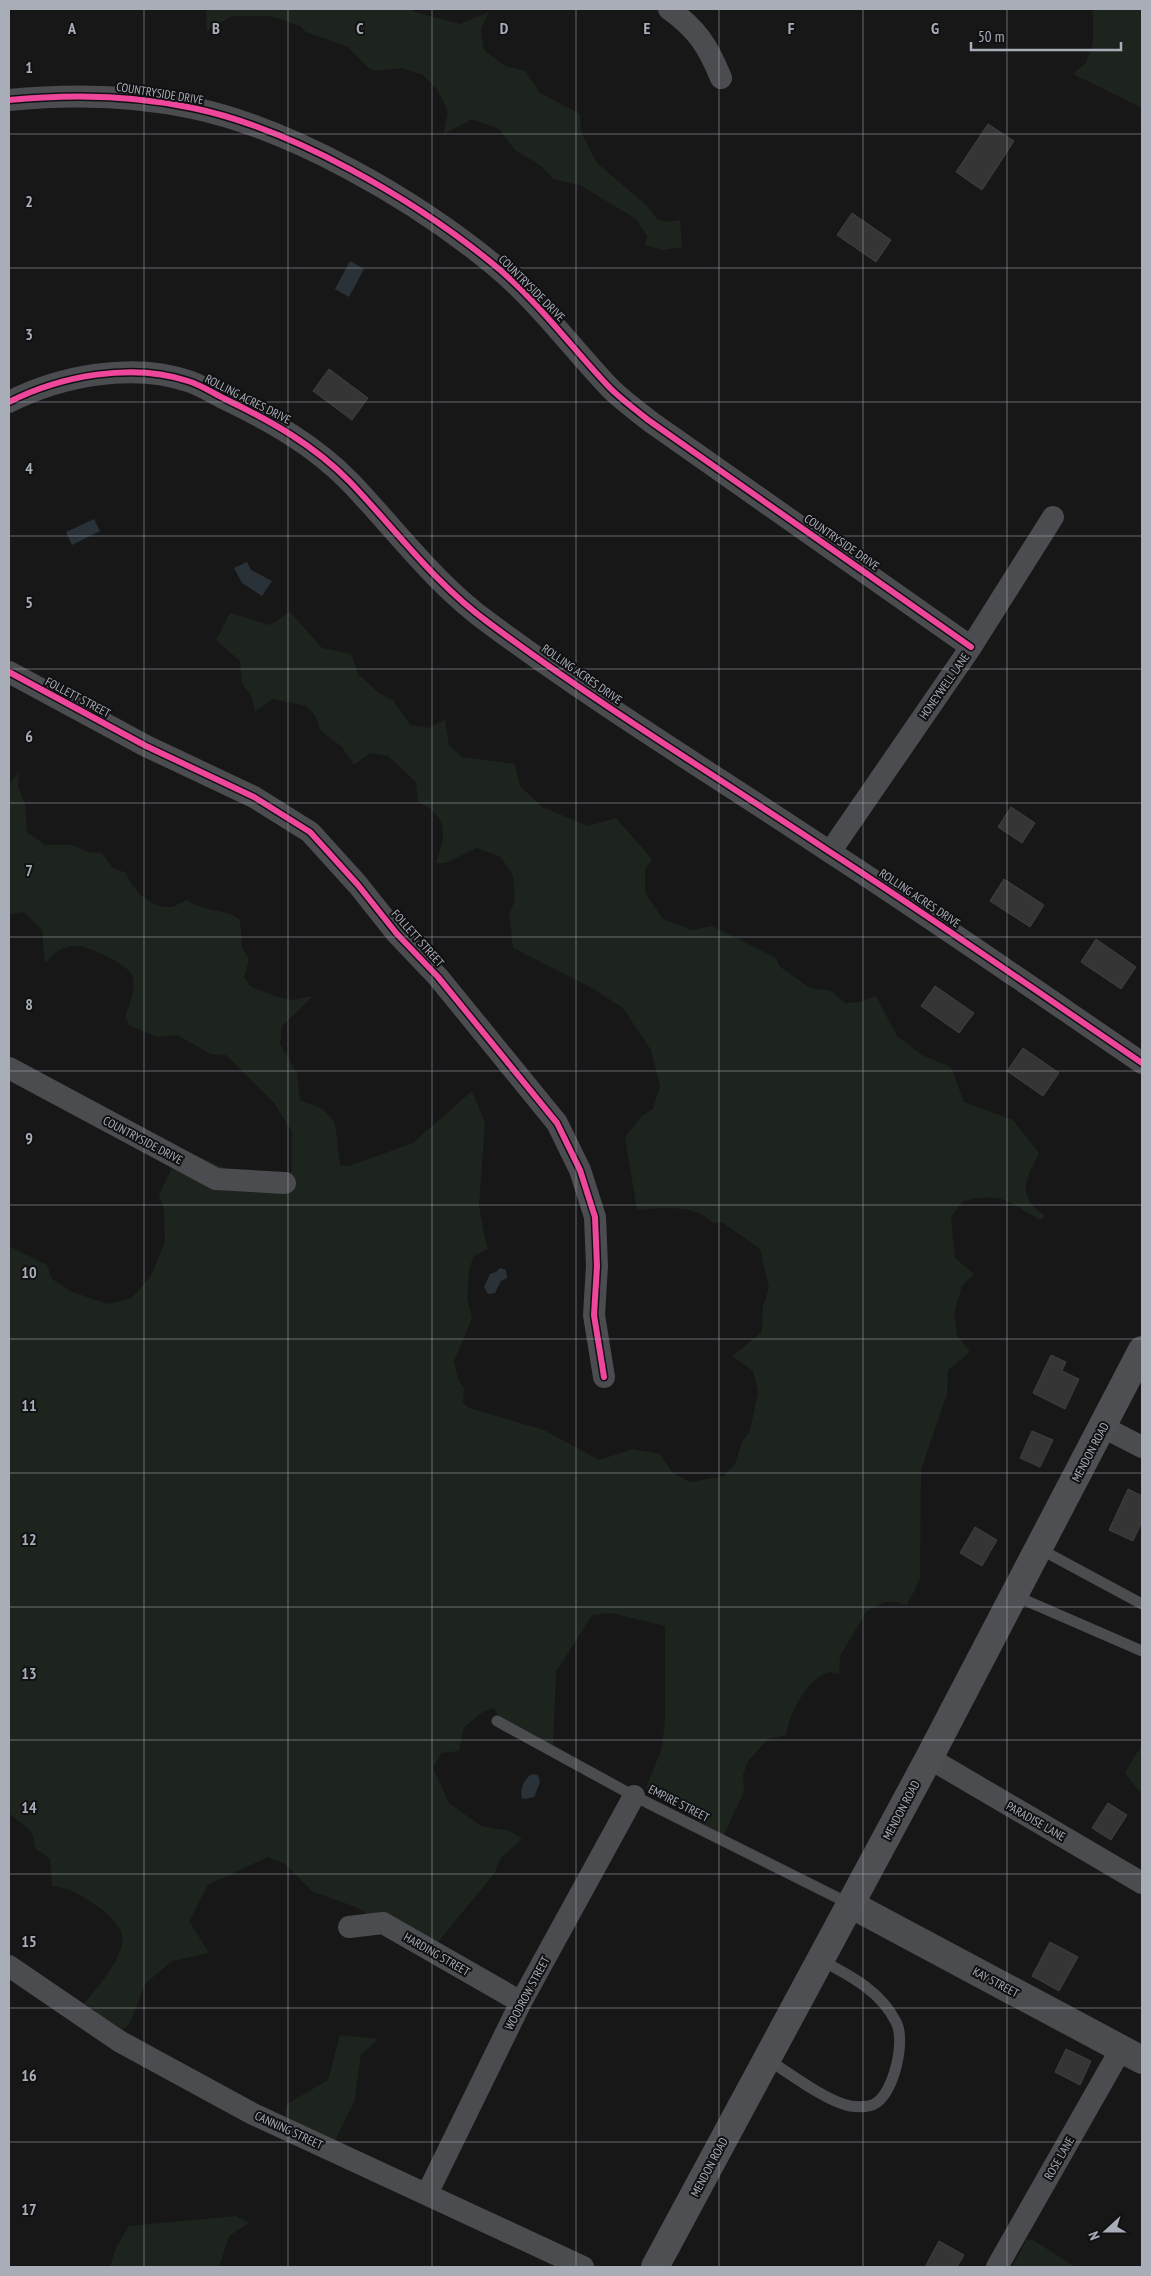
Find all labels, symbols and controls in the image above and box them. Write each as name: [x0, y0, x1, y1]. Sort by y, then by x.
text: A: [67, 18, 77, 38]
text: B: [212, 18, 220, 38]
text: C: [356, 18, 364, 38]
text: D: [500, 18, 509, 38]
text: E: [644, 18, 651, 38]
text: F: [788, 18, 795, 38]
text: G: [931, 18, 939, 38]
scale bar: [971, 20, 1121, 52]
text: 50 m: [978, 27, 1004, 46]
text: 1: [25, 57, 33, 77]
street label: COUNTRYSIDE DRIVE: [115, 79, 205, 107]
text: 2: [25, 191, 33, 211]
street label: COUNTRYSIDE DRIVE: [496, 252, 568, 324]
text: 3: [25, 324, 33, 344]
street label: ROLLING ACRES DRIVE: [203, 371, 293, 427]
text: 4: [25, 458, 33, 478]
street label: COUNTRYSIDE DRIVE: [802, 511, 882, 573]
text: 5: [25, 592, 33, 612]
street label: ROLLING ACRES DRIVE: [539, 641, 625, 707]
street label: HONEYWELL LANE: [916, 650, 972, 722]
street label: FOLLETT STREET: [43, 674, 114, 721]
text: 6: [25, 726, 33, 746]
text: 7: [25, 860, 33, 880]
street label: ROLLING ACRES DRIVE: [877, 865, 963, 931]
street label: FOLLETT STREET: [388, 906, 448, 970]
text: 8: [25, 994, 33, 1014]
street label: COUNTRYSIDE DRIVE: [101, 1113, 185, 1167]
text: 9: [25, 1128, 33, 1148]
text: 10: [21, 1262, 37, 1282]
text: 11: [21, 1395, 37, 1415]
street label: MENDON ROAD: [1068, 1420, 1112, 1484]
text: 12: [21, 1529, 37, 1549]
text: 13: [21, 1663, 37, 1683]
street label: MENDON ROAD: [879, 1778, 923, 1842]
street label: EMPIRE STREET: [646, 1781, 713, 1825]
text: 14: [21, 1797, 37, 1817]
street label: PARADISE LANE: [1004, 1798, 1068, 1844]
street label: HARDING STREET: [401, 1929, 473, 1979]
text: 15: [21, 1931, 37, 1951]
street label: WOODROW STREET: [501, 1953, 553, 2032]
street label: KAY STREET: [970, 1964, 1022, 2001]
text: 16: [21, 2065, 37, 2085]
street label: CANNING STREET: [253, 2108, 326, 2153]
street label: ROSE LANE: [1041, 2134, 1077, 2182]
street label: MENDON ROAD: [687, 2135, 731, 2199]
text: 17: [21, 2199, 37, 2219]
north arrow: [1081, 2206, 1131, 2256]
text: N: [1084, 2229, 1104, 2242]

